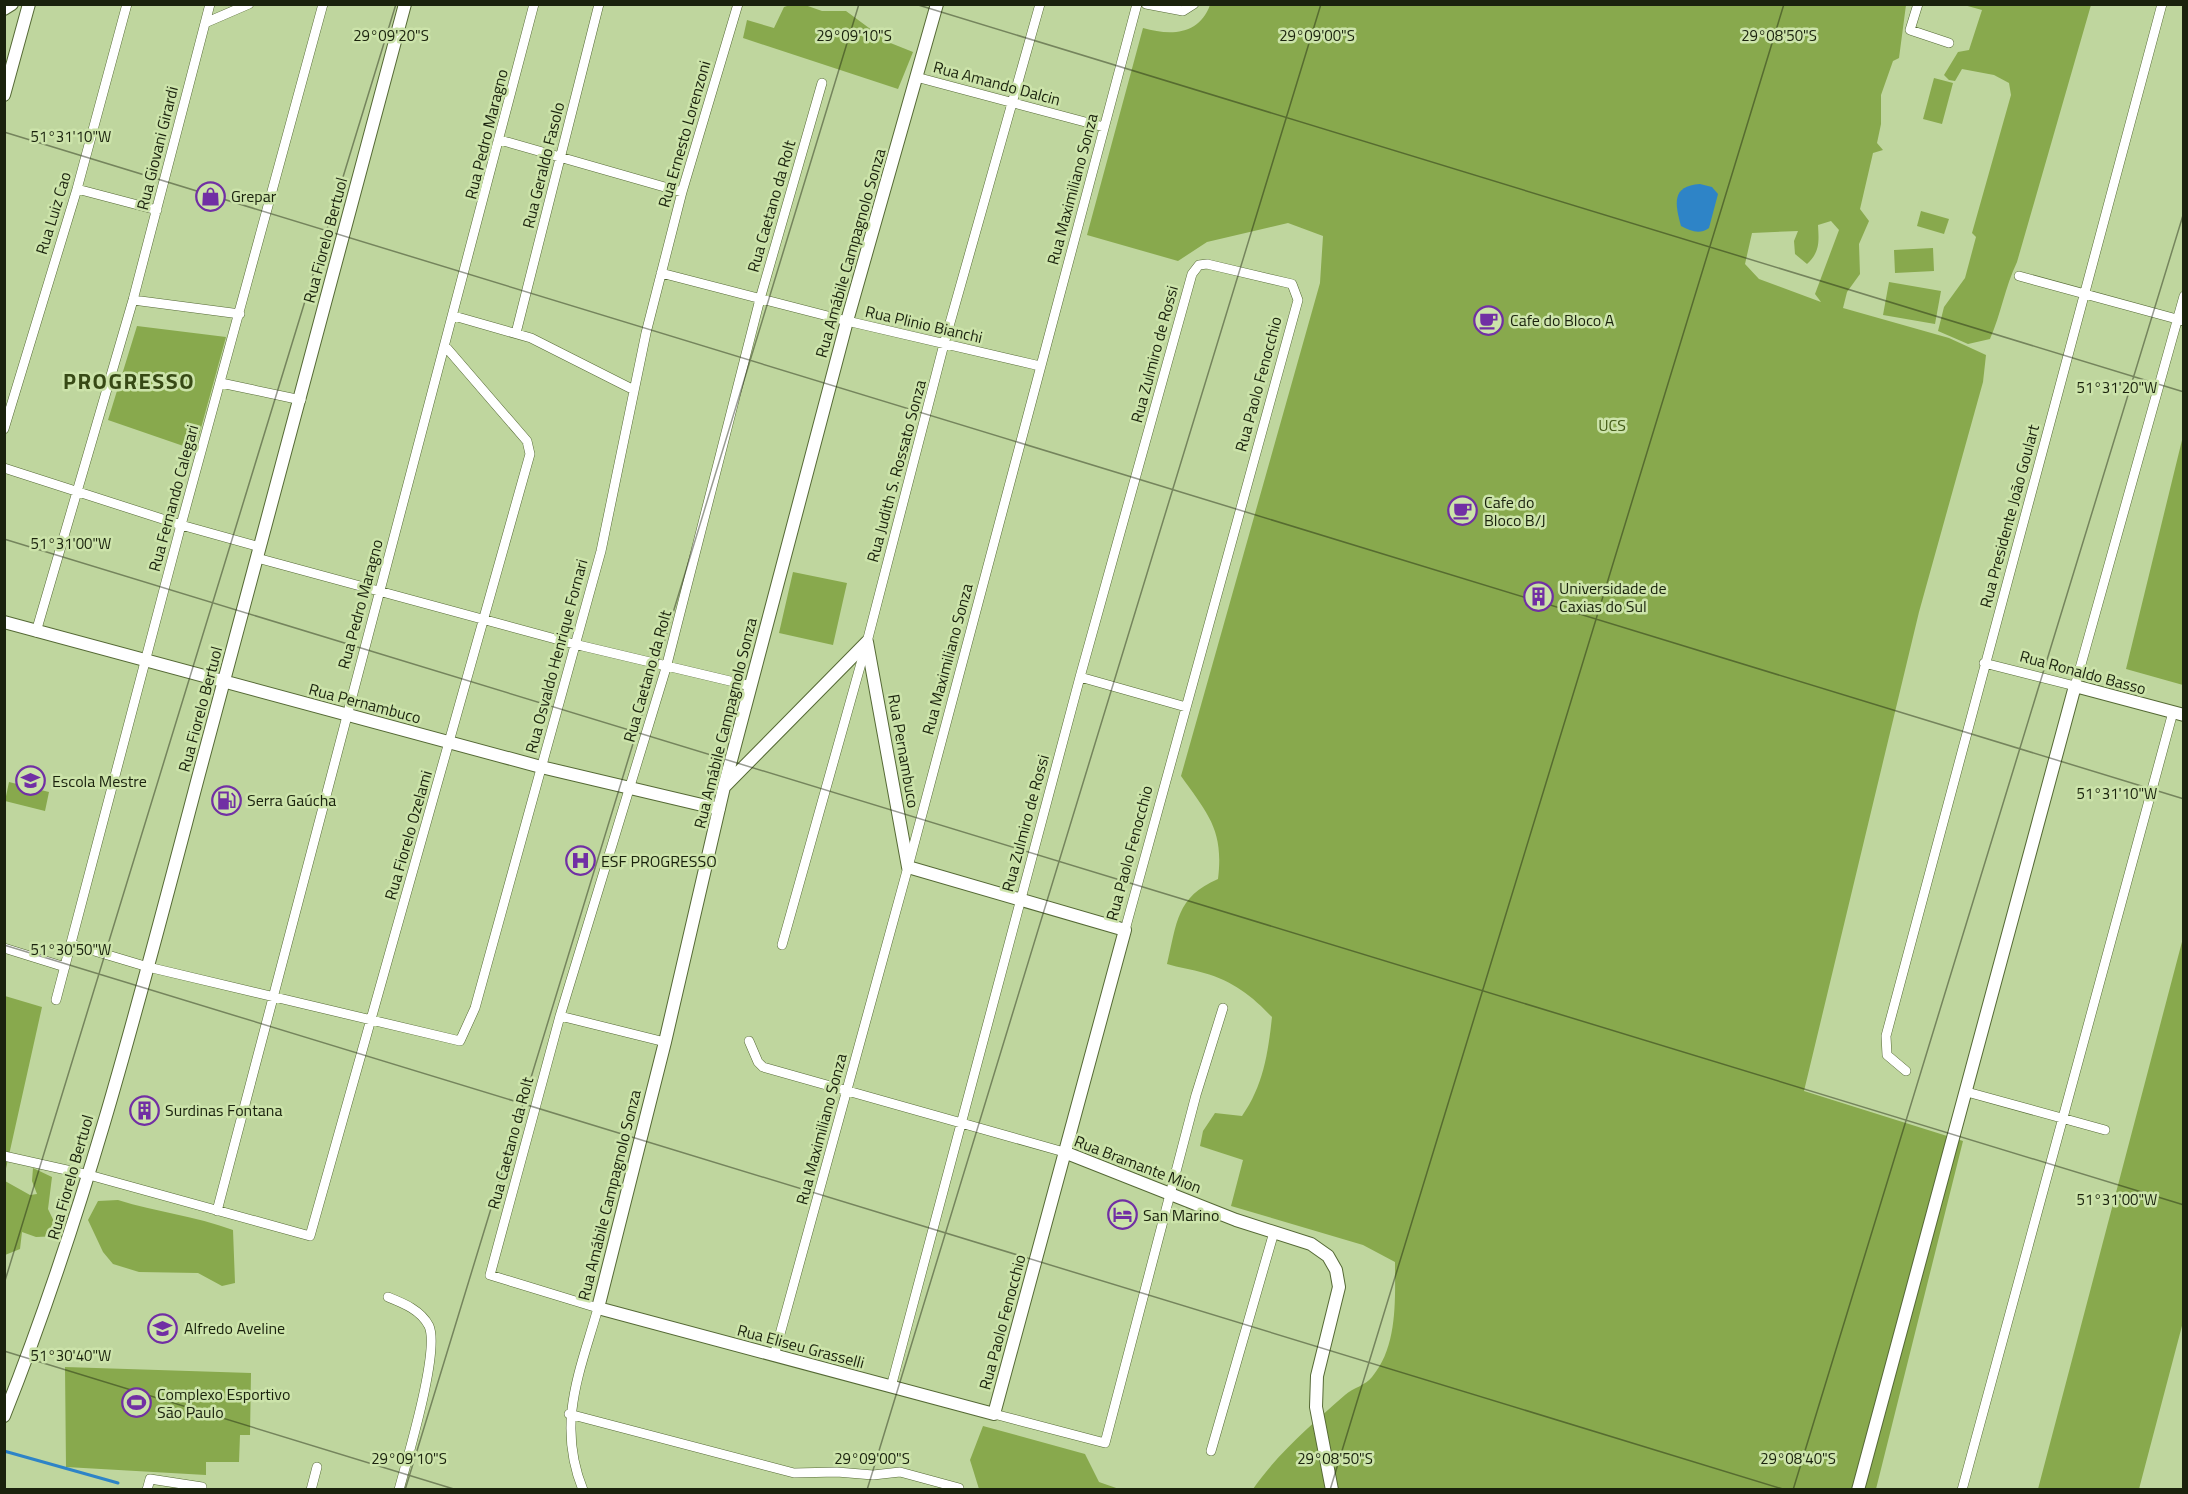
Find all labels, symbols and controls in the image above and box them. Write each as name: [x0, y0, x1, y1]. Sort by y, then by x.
text: 29°09'20"S: [353, 24, 429, 47]
text: 29°09'10"S: [816, 24, 892, 47]
text: 29°09'00"S: [1279, 24, 1355, 47]
text: 29°08'50"S: [1741, 24, 1817, 47]
street label: Rua Amando Dalcin: [931, 54, 1063, 112]
street label: Rua Ernesto Lorenzoni: [652, 58, 716, 210]
street label: Rua Pedro Maragno: [458, 66, 514, 202]
street label: Rua Giovani Girardi: [130, 84, 184, 212]
street label: Rua Geraldo Fasolo: [516, 99, 570, 231]
street label: Rua Maximiliano Sonza: [1040, 111, 1104, 267]
text: 51°31'10"W: [31, 125, 111, 148]
street label: Rua Caetano da Rolt: [741, 137, 801, 275]
street label: Rua Amábile Campagnolo Sonza: [809, 146, 891, 360]
street label: Rua Luiz Cao: [29, 169, 77, 257]
street label: Rua Fiorelo Bertuol: [297, 175, 353, 305]
shop icon: Grepar: [194, 180, 226, 212]
place label: Grepar: [231, 184, 277, 208]
street label: Rua Zulmiro de Rossi: [1124, 283, 1184, 425]
street label: Rua Plinio Bianchi: [863, 299, 985, 349]
cafe icon: Cafe do Bloco A: [1473, 304, 1505, 336]
place label: Cafe do Bloco A: [1510, 308, 1615, 332]
street label: Rua Paolo Fenocchio: [1228, 314, 1288, 454]
district label: PROGRESSO: [63, 364, 195, 398]
text: 51°31'20"W: [2077, 376, 2157, 399]
street label: Rua Judith S. Rossato Sonza: [860, 377, 932, 565]
park label: UCS: [1598, 413, 1626, 437]
street label: Rua Presidente João Goulart: [1973, 421, 2045, 610]
street label: Rua Fernando Calegari: [142, 422, 204, 574]
place label: Cafe do Bloco B/J: [1484, 490, 1546, 532]
cafe icon: Cafe do Bloco B/J: [1447, 495, 1479, 527]
text: 51°31'00"W: [31, 532, 111, 555]
street label: Rua Pedro Maragno: [331, 536, 389, 672]
street label: Rua Osvaldo Henrique Fornari: [519, 556, 593, 756]
place label: Universidade de Caxias do Sul: [1559, 576, 1667, 618]
street label: Rua Maximiliano Sonza: [915, 581, 979, 737]
building icon: Universidade de Caxias do Sul: [1522, 581, 1554, 613]
street label: Rua Caetano da Rolt: [617, 607, 677, 745]
street label: Rua Amábile Campagnolo Sonza: [687, 615, 763, 831]
street label: Rua Fiorelo Bertuol: [172, 644, 228, 774]
street label: Rua Ronaldo Basso: [2017, 644, 2149, 700]
street label: Rua Pernambuco: [306, 677, 424, 729]
street label: Rua Pernambuco: [882, 692, 926, 810]
street label: Rua Zulmiro de Rossi: [995, 752, 1055, 894]
school or university icon: Escola Mestre: [15, 765, 47, 797]
street label: Rua Fiorelo Ozelami: [378, 767, 438, 903]
place label: Escola Mestre: [52, 769, 147, 793]
text: 51°31'10"W: [2077, 782, 2157, 805]
street label: Rua Paolo Fenocchio: [1099, 783, 1159, 923]
fuel station icon: Serra Gaúcha: [210, 784, 242, 816]
place label: Serra Gaúcha: [247, 788, 336, 812]
hospital icon: ESF PROGRESSO: [564, 845, 596, 877]
place label: ESF PROGRESSO: [601, 849, 717, 873]
text: 51°30'50"W: [31, 938, 111, 961]
street label: Rua Maximiliano Sonza: [789, 1051, 853, 1207]
street label: Rua Caetano da Rolt: [481, 1074, 539, 1212]
street label: Rua Amábile Campagnolo Sonza: [571, 1087, 647, 1303]
building icon: Surdinas Fontana: [128, 1094, 160, 1126]
place label: Surdinas Fontana: [165, 1098, 282, 1122]
street label: Rua Fiorelo Bertuol: [41, 1112, 99, 1242]
street label: Rua Bramante Mion: [1071, 1129, 1205, 1199]
text: 51°31'00"W: [2077, 1188, 2157, 1211]
hotel icon: San Marino: [1106, 1199, 1138, 1231]
place label: San Marino: [1143, 1203, 1219, 1227]
street label: Rua Paolo Fenocchio: [972, 1252, 1032, 1392]
school or university icon: Alfredo Aveline: [147, 1312, 179, 1344]
place label: Alfredo Aveline: [184, 1316, 285, 1340]
street label: Rua Eliseu Grasselli: [735, 1317, 867, 1375]
text: 51°30'40"W: [31, 1344, 111, 1367]
place label: Complexo Esportivo São Paulo: [157, 1382, 290, 1424]
sports icon: Complexo Esportivo São Paulo: [120, 1387, 152, 1419]
text: 29°09'10"S: [371, 1447, 447, 1470]
text: 29°09'00"S: [834, 1447, 910, 1470]
text: 29°08'50"S: [1297, 1447, 1373, 1470]
text: 29°08'40"S: [1760, 1447, 1836, 1470]

